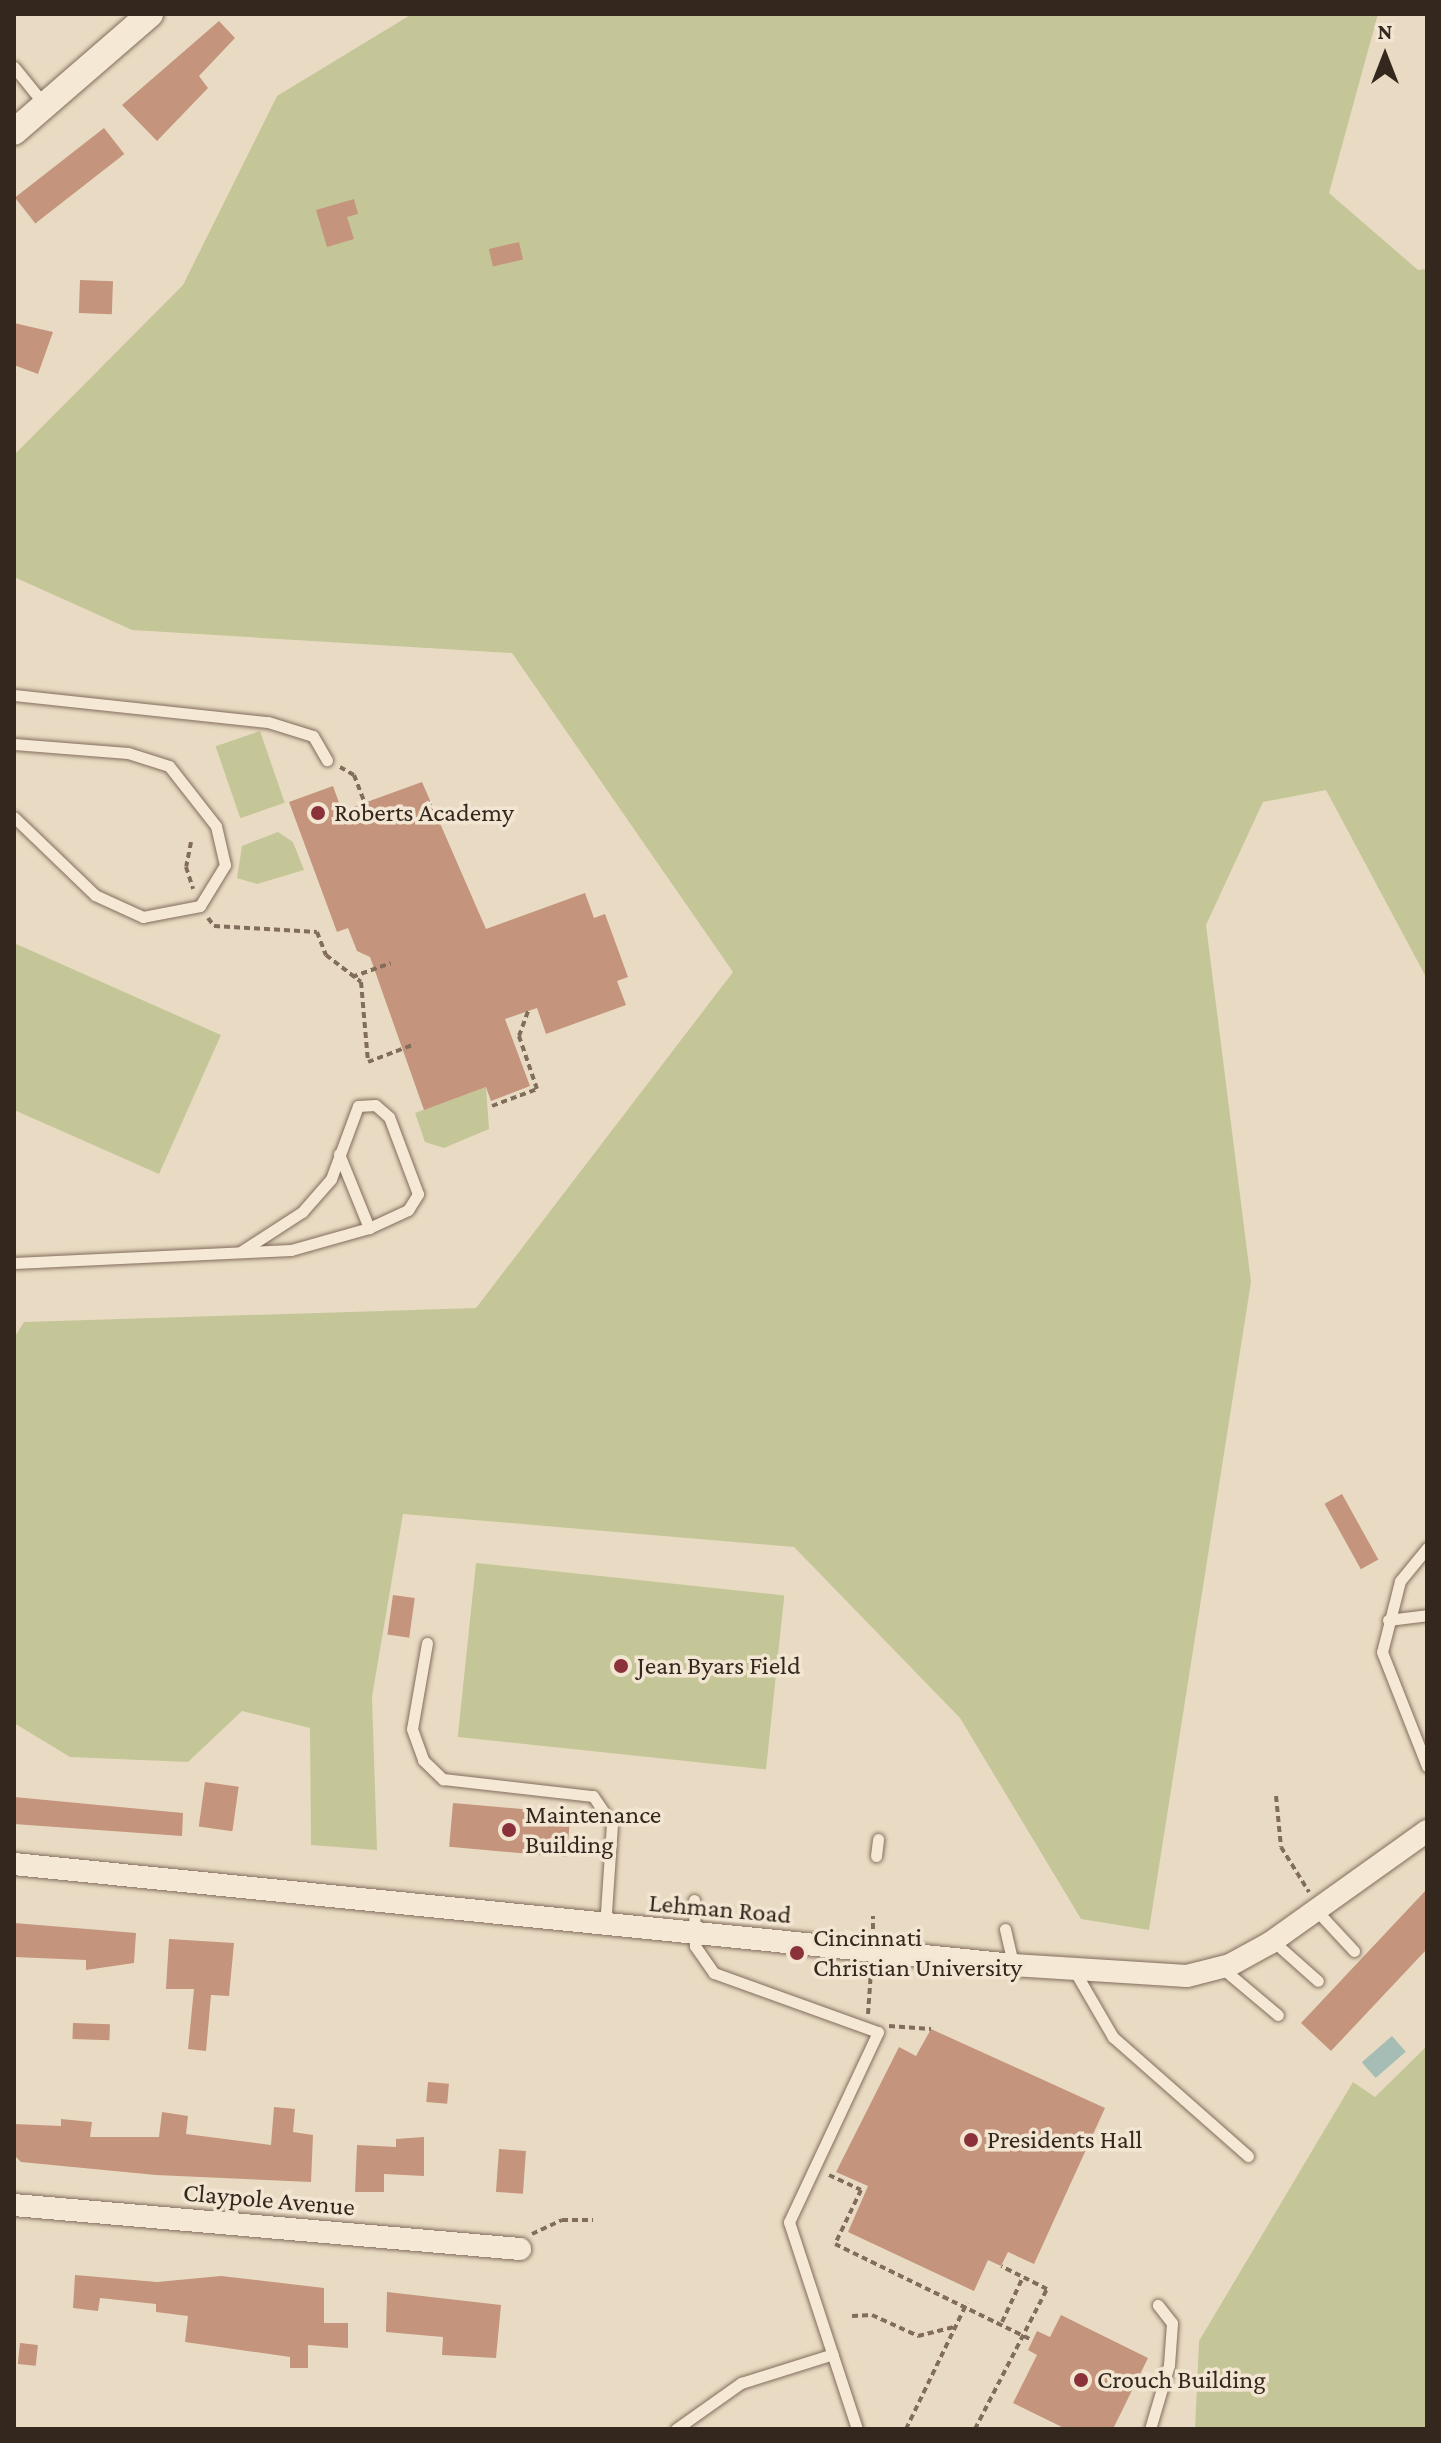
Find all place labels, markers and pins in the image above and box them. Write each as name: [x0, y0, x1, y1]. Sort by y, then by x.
place label: Roberts Academy: [334, 797, 514, 829]
marker: Roberts Academy: [309, 804, 327, 822]
place label: Jean Byars Field: [637, 1650, 801, 1682]
marker: Jean Byars Field: [612, 1657, 630, 1675]
place label: Maintenance Building: [525, 1799, 661, 1860]
marker: Maintenance Building: [500, 1821, 518, 1839]
place label: Cincinnati Christian University: [813, 1922, 1022, 1984]
marker: Cincinnati Christian University: [788, 1944, 806, 1962]
place label: Presidents Hall: [987, 2124, 1142, 2156]
marker: Presidents Hall: [962, 2131, 980, 2149]
place label: Crouch Building: [1097, 2364, 1266, 2396]
marker: Crouch Building: [1072, 2371, 1090, 2389]

